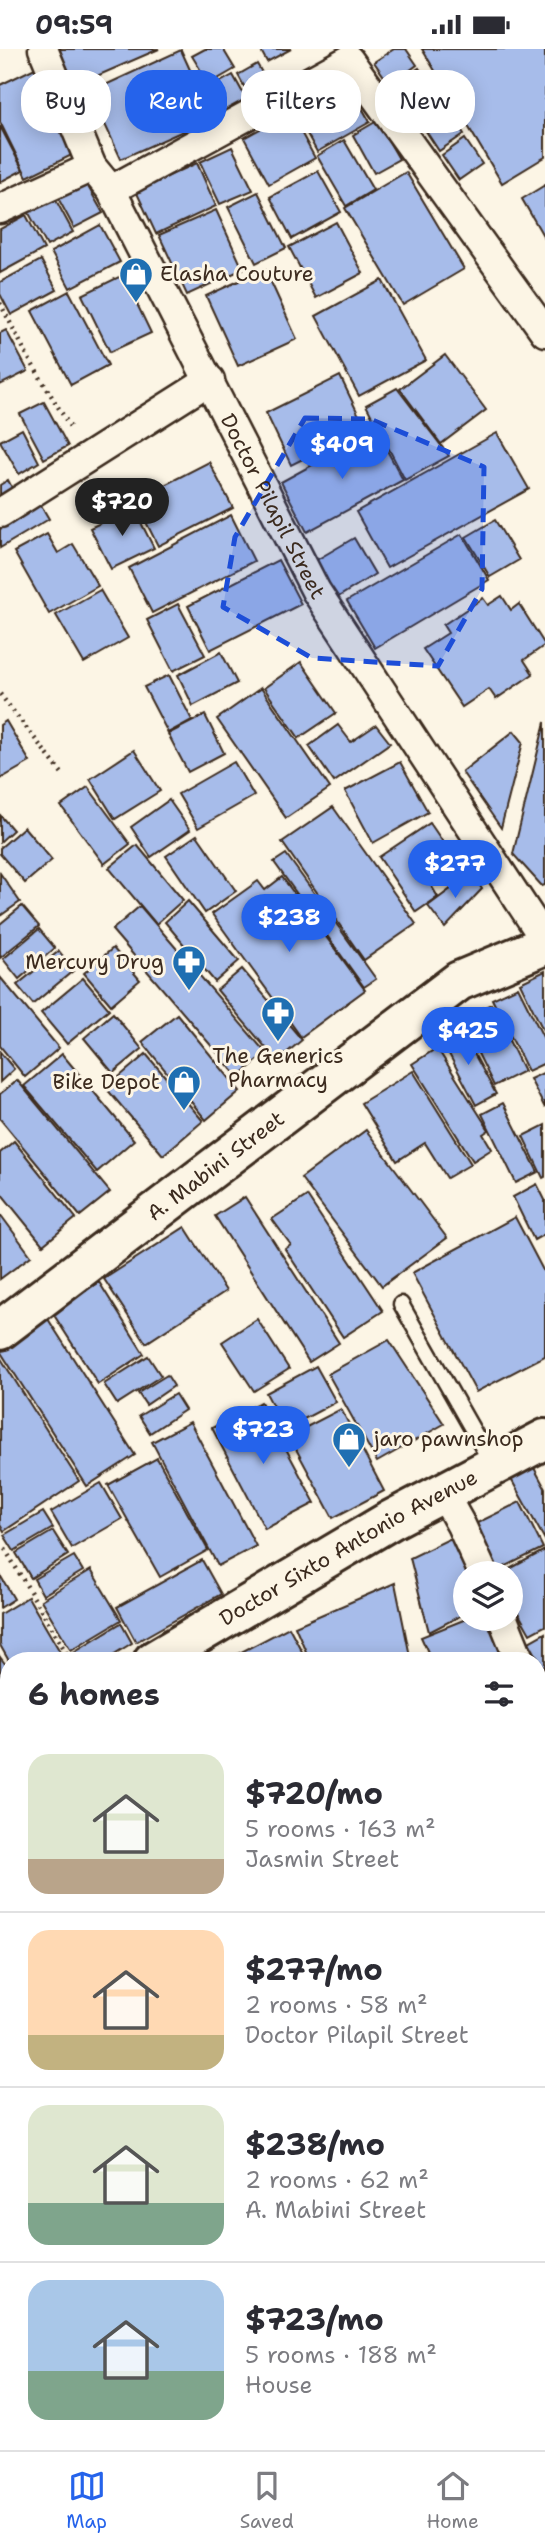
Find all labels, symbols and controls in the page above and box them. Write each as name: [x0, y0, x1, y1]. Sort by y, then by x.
text: 09:59: [35, 7, 113, 42]
chip: Buy: [21, 70, 111, 133]
chip: Rent: [125, 70, 227, 133]
chip: Filters: [241, 70, 361, 133]
chip: New: [375, 70, 475, 133]
shop icon: Elasha Couture: [117, 255, 155, 304]
place label: Elasha Couture: [160, 260, 314, 288]
street label: Doctor Pilapil Street: [214, 409, 332, 605]
pin: $409: [301, 421, 383, 481]
text: $409: [310, 429, 374, 459]
pin: $720: [81, 479, 163, 538]
text: $720: [91, 486, 153, 516]
pin: $277: [414, 841, 496, 900]
text: $277: [424, 848, 486, 878]
pin: $238: [248, 895, 330, 954]
text: $238: [257, 902, 321, 932]
pharmacy icon: Mercury Drug: [170, 943, 208, 992]
place label: Mercury Drug: [25, 948, 164, 976]
pharmacy icon: The Generics Pharmacy: [259, 994, 297, 1043]
pin: $425: [427, 1007, 509, 1067]
text: $425: [438, 1015, 498, 1045]
place label: The Generics Pharmacy: [212, 1042, 344, 1094]
shop icon: Bike Depot: [165, 1063, 203, 1112]
place label: Bike Depot: [53, 1068, 160, 1096]
street label: A. Mabini Street: [141, 1105, 290, 1227]
pin: $723: [222, 1407, 304, 1466]
text: $723: [232, 1414, 294, 1444]
shop icon: jaro pawnshop: [330, 1420, 368, 1469]
place label: jaro pawnshop: [373, 1425, 524, 1453]
street label: Doctor Sixto Antonio Avenue: [214, 1463, 482, 1632]
map controls: [453, 1561, 523, 1631]
button: layers: [453, 1561, 523, 1631]
text: 6 homes: [28, 1674, 160, 1715]
icon: filters: [480, 1675, 518, 1713]
text: $720/mo: [245, 1773, 383, 1814]
icon: home: [84, 1782, 168, 1866]
text: 5 rooms · 163 m²: [245, 1814, 436, 1844]
text: Jasmin Street: [245, 1844, 399, 1874]
text: $277/mo: [245, 1949, 383, 1990]
icon: home: [84, 1958, 168, 2042]
text: 2 rooms · 58 m²: [245, 1990, 428, 2020]
text: Doctor Pilapil Street: [245, 2020, 469, 2050]
text: $238/mo: [245, 2124, 385, 2165]
icon: home: [84, 2133, 168, 2217]
text: 2 rooms · 62 m²: [245, 2165, 429, 2195]
text: A. Mabini Street: [245, 2195, 426, 2225]
text: $723/mo: [245, 2299, 384, 2340]
icon: home: [84, 2308, 168, 2392]
text: 5 rooms · 188 m²: [245, 2340, 437, 2370]
text: House: [245, 2370, 313, 2400]
tab: Map: [66, 2467, 107, 2534]
tab: Saved: [240, 2467, 294, 2534]
tab: Home: [426, 2467, 479, 2534]

